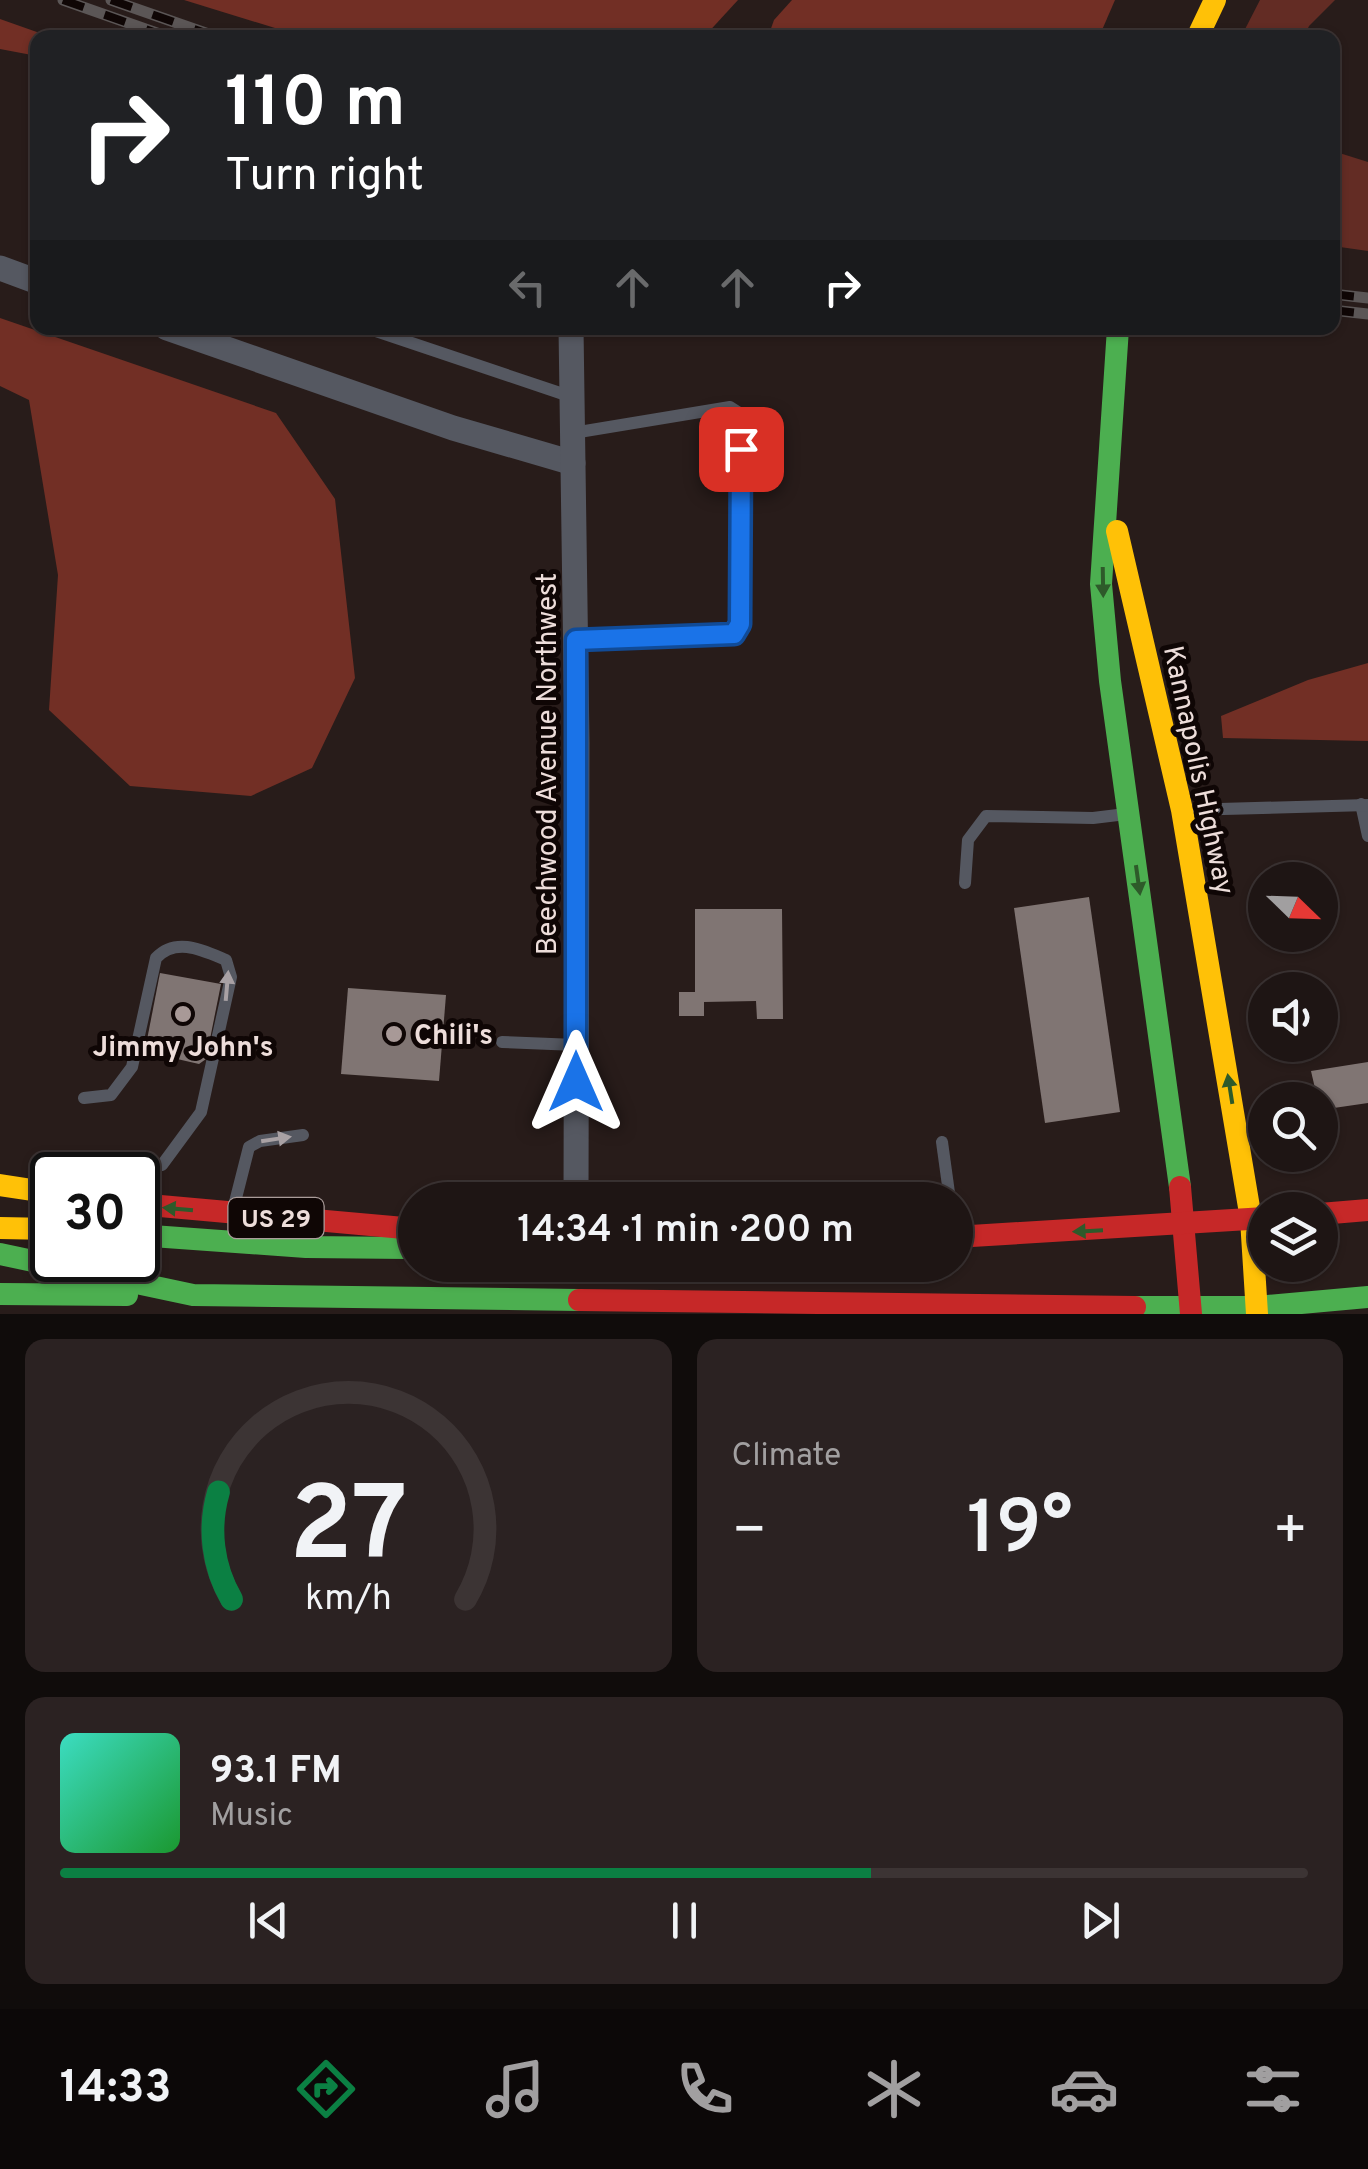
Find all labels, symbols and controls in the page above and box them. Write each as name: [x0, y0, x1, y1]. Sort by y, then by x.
text: 110 m: [225, 62, 406, 151]
icon: right: [60, 70, 190, 200]
text: Turn right: [225, 149, 424, 206]
icon: left: [500, 260, 555, 315]
icon: ahead: [605, 260, 660, 315]
icon: ahead: [710, 260, 765, 315]
icon: right: [815, 260, 870, 315]
pin: [699, 407, 784, 492]
icon: arrive: [714, 422, 769, 477]
one-way arrow: [1095, 567, 1111, 599]
street label: Beechwood Avenue Northwest: [531, 573, 567, 955]
street label: Kannapolis Highway: [1153, 643, 1241, 898]
north arrow: [1248, 862, 1338, 952]
map controls: [1248, 862, 1338, 1282]
one-way arrow: [1130, 865, 1146, 896]
one-way arrow: [219, 970, 235, 1001]
button: sound: [1248, 972, 1338, 1062]
marker: Jimmy John's: [172, 1003, 194, 1025]
place label: Chili's: [414, 1019, 493, 1055]
marker: Chili's: [383, 1023, 405, 1045]
position arrow: [524, 1030, 628, 1134]
place label: Jimmy John's: [93, 1031, 273, 1067]
one-way arrow: [1222, 1072, 1237, 1104]
button: search: [1248, 1082, 1338, 1172]
one-way arrow: [260, 1131, 292, 1146]
speed limit sign: 30: [30, 1152, 160, 1282]
button: layers: [1248, 1192, 1338, 1282]
road number: US 29: [228, 1198, 324, 1238]
one-way arrow: [162, 1200, 194, 1216]
text: 14:34 · 1 min · 200 m: [517, 1207, 854, 1256]
one-way arrow: [1071, 1223, 1103, 1239]
text: Climate: [732, 1437, 841, 1477]
text: 27: [289, 1465, 407, 1597]
text: 19°: [967, 1485, 1073, 1580]
text: −: [732, 1498, 767, 1568]
text: +: [1273, 1498, 1308, 1568]
text: km/h: [305, 1577, 392, 1623]
text: 93.1 FM: [210, 1748, 342, 1797]
text: Music: [210, 1797, 293, 1837]
icon: previous: [241, 1893, 296, 1948]
icon: pause: [657, 1893, 712, 1948]
icon: next: [1073, 1893, 1128, 1948]
icon: directions: [291, 2054, 361, 2124]
icon: music: [480, 2054, 550, 2124]
icon: phone: [670, 2054, 740, 2124]
icon: climate: [859, 2054, 929, 2124]
icon: car: [1049, 2054, 1119, 2124]
icon: filters: [1238, 2054, 1308, 2124]
text: 14:33: [60, 2061, 172, 2118]

